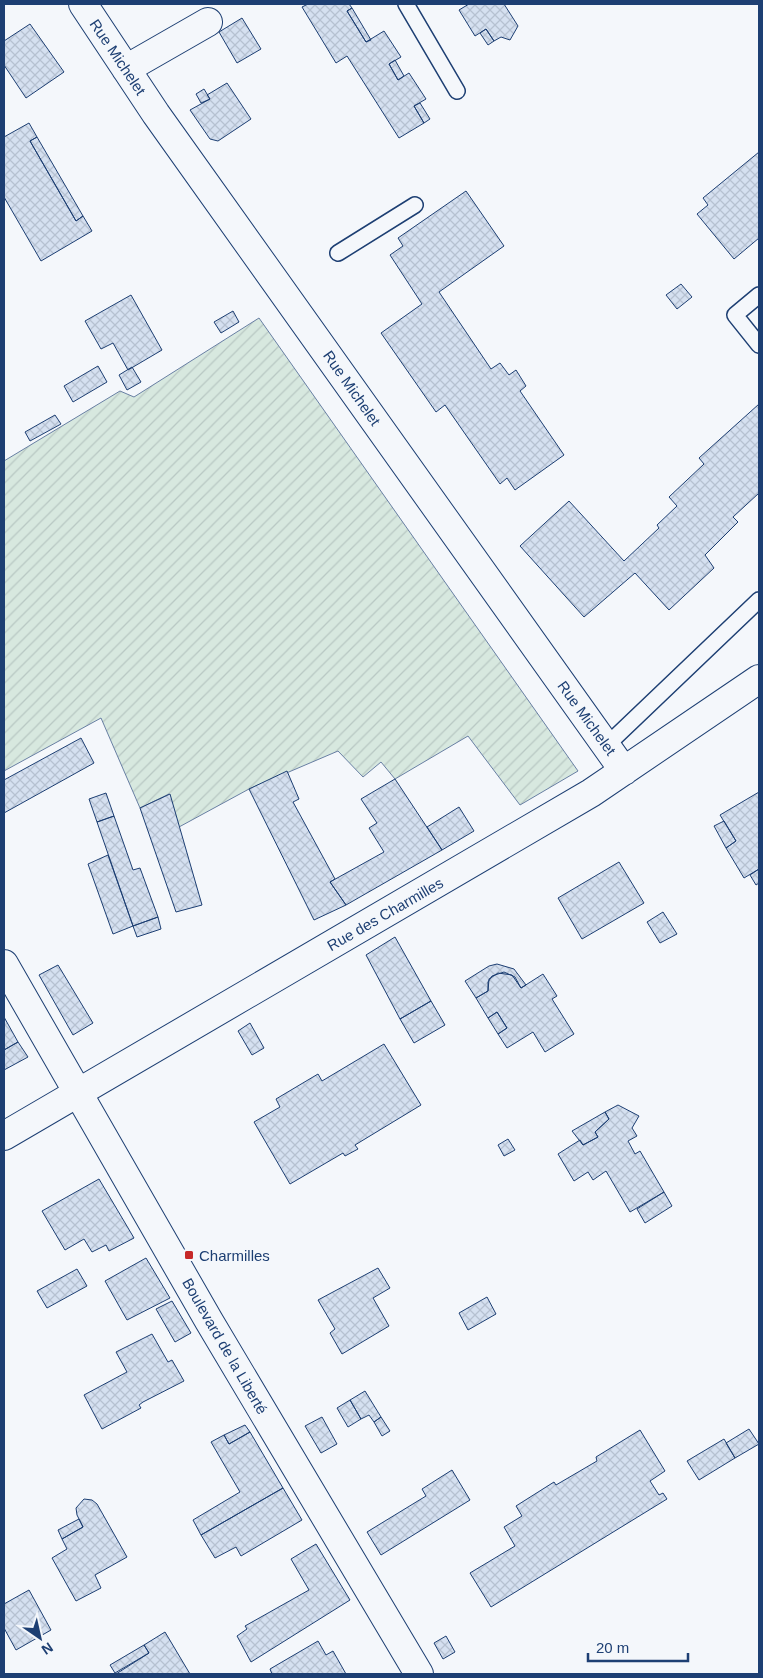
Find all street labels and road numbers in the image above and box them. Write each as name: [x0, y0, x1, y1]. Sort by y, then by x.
street label: Rue Michelet: [86, 16, 150, 99]
street label: Rue Michelet: [320, 347, 385, 429]
street label: Rue Michelet: [554, 678, 620, 759]
street label: Rue des Charmilles: [324, 874, 446, 954]
street label: Boulevard de la Liberté: [179, 1275, 271, 1417]

